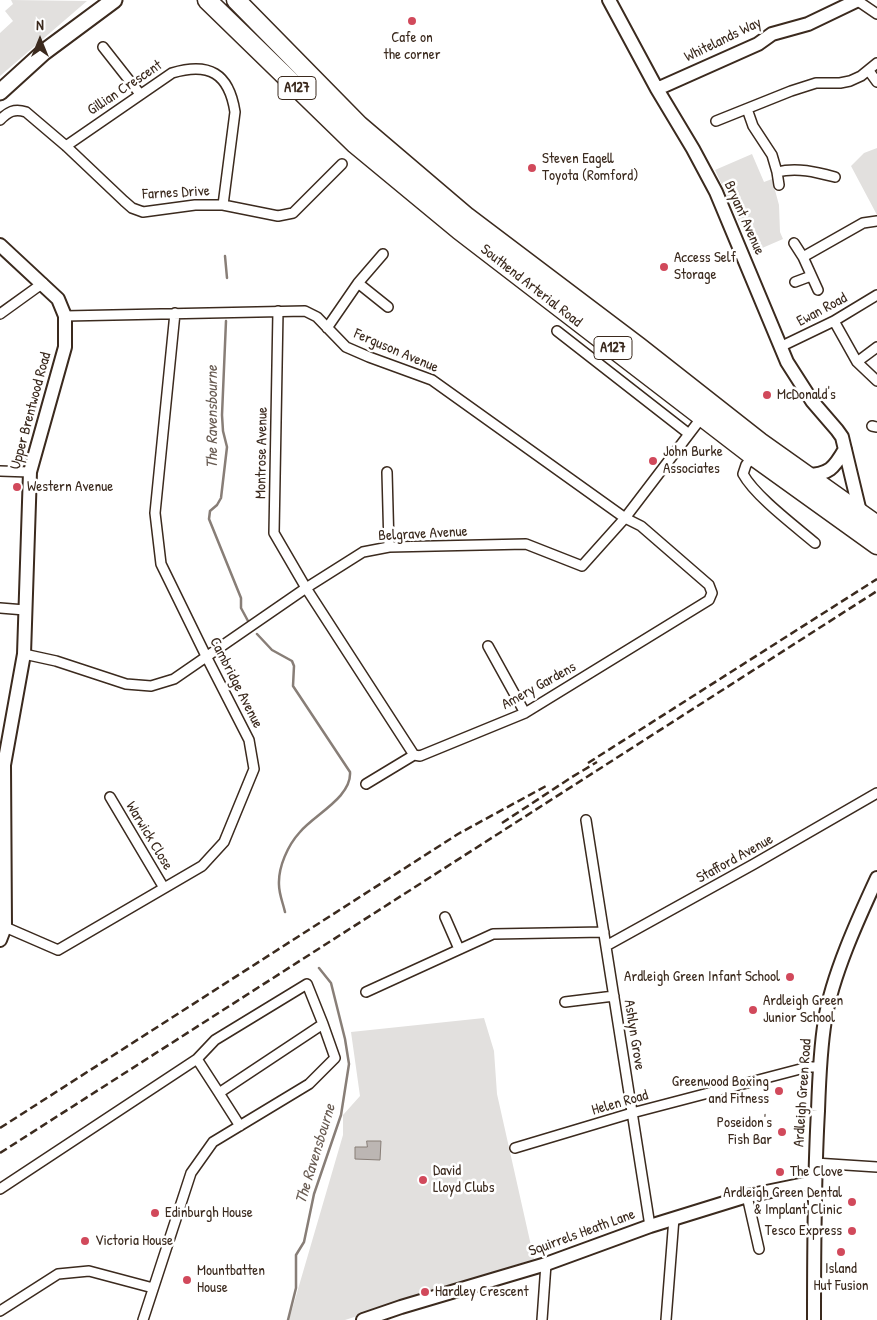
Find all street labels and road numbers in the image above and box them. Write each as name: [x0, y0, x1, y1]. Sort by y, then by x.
street label: Whitelands Way: [682, 14, 764, 66]
street label: Gillian Crescent: [84, 57, 166, 119]
road number: A127: [278, 76, 316, 100]
street label: Bryant Avenue: [720, 178, 768, 258]
street label: Farnes Drive: [142, 182, 210, 204]
street label: Southend Arterial Road: [477, 241, 585, 331]
street label: Ewan Road: [794, 289, 850, 331]
street label: Ferguson Avenue: [351, 325, 441, 377]
road number: A127: [594, 336, 632, 359]
street label: Upper Brentwood Road: [7, 350, 55, 472]
street label: Montrose Avenue: [252, 407, 272, 499]
street label: Belgrave Avenue: [378, 523, 468, 545]
street label: Cambridge Avenue: [205, 635, 267, 731]
street label: Amery Gardens: [499, 658, 579, 714]
street label: Warwick Close: [122, 798, 176, 874]
street label: Stafford Avenue: [693, 831, 777, 887]
street label: Ashlyn Grove: [620, 999, 648, 1071]
street label: Ardleigh Green Road: [790, 1038, 816, 1148]
street label: Helen Road: [590, 1086, 650, 1120]
street label: Squirrels Heath Lane: [526, 1205, 638, 1261]

